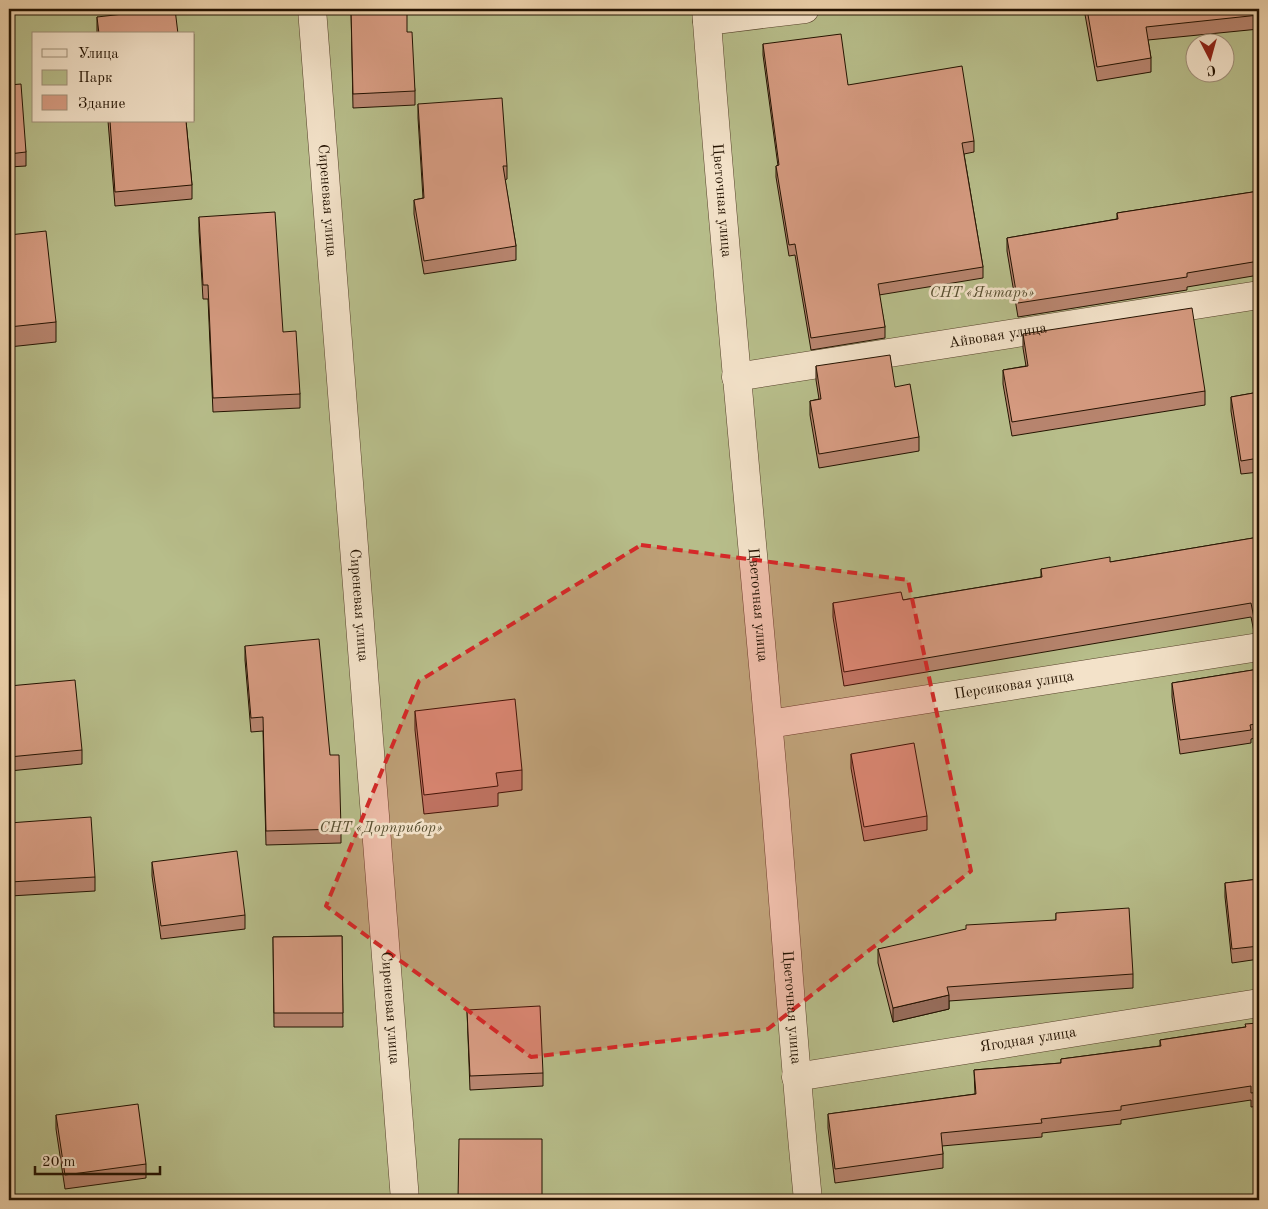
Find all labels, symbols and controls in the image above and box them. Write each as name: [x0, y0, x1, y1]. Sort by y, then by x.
legend: [32, 32, 195, 122]
north arrow: [1186, 32, 1236, 82]
text: Улица: [78, 47, 119, 62]
text: С: [1206, 62, 1217, 77]
text: Парк: [78, 71, 113, 86]
text: Здание: [78, 97, 125, 112]
street label: Сиреневая улица: [315, 143, 339, 258]
street label: Цветочная улица: [709, 143, 734, 259]
park label: СНТ «Янтарь»: [930, 286, 1034, 301]
street label: Айвовая улица: [948, 321, 1049, 351]
street label: Цветочная улица: [745, 547, 770, 663]
street label: Сиреневая улица: [347, 548, 370, 663]
street label: Персиковая улица: [953, 669, 1076, 702]
park label: СНТ «Дорприбор»: [319, 820, 443, 836]
street label: Цветочная улица: [779, 950, 803, 1066]
street label: Сиреневая улица: [378, 951, 402, 1065]
street label: Ягодная улица: [979, 1025, 1078, 1055]
scale bar: [35, 1144, 160, 1176]
text: 20 m: [42, 1155, 76, 1170]

